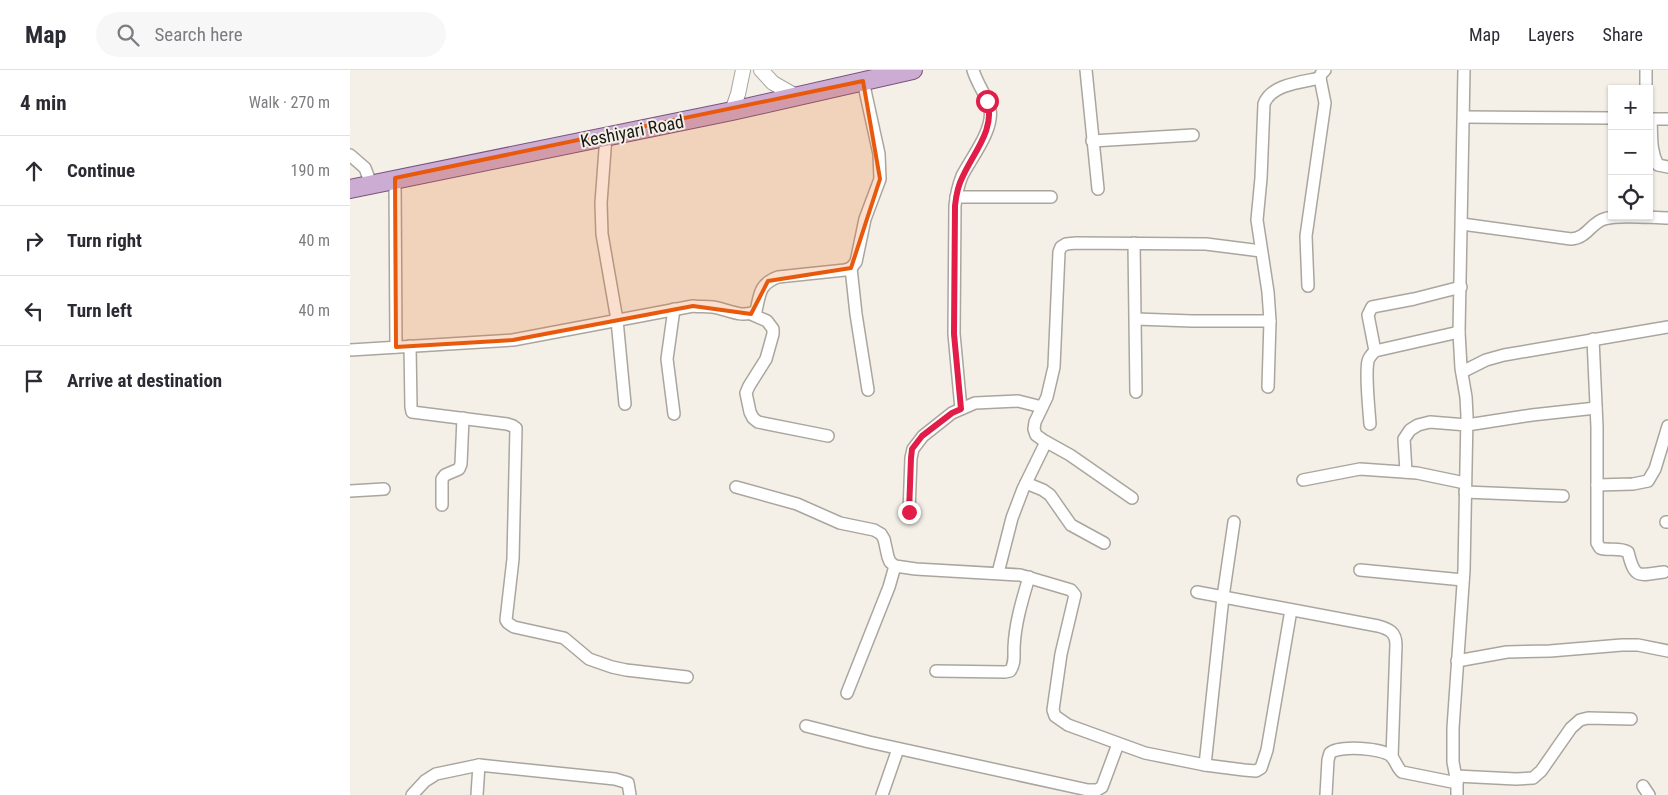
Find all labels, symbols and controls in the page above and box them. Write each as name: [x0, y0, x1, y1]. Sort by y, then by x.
search box: [96, 12, 446, 57]
text: Map: [25, 21, 66, 49]
icon: search: [114, 21, 142, 49]
text: Search here: [154, 23, 243, 46]
text: Map: [1469, 24, 1500, 45]
text: Layers: [1528, 24, 1575, 45]
text: Share: [1603, 24, 1643, 45]
map controls: [1608, 85, 1653, 220]
button: +: [1608, 85, 1653, 130]
route start: [976, 90, 999, 113]
text: 4 min: [20, 91, 67, 115]
text: Walk · 270 m: [249, 93, 330, 112]
street label: Keshiyari Road: [578, 111, 686, 151]
button: −: [1608, 130, 1653, 175]
icon: ahead: [20, 157, 48, 185]
text: Continue: [67, 159, 135, 182]
text: 190 m: [291, 161, 330, 180]
button: locate: [1608, 175, 1653, 220]
icon: right: [20, 227, 48, 255]
text: Turn right: [67, 229, 142, 252]
text: 40 m: [298, 231, 330, 250]
icon: left: [20, 297, 48, 325]
text: Turn left: [67, 299, 132, 322]
text: 40 m: [298, 301, 330, 320]
icon: arrive: [20, 367, 48, 395]
text: Arrive at destination: [67, 369, 222, 392]
route end: [898, 501, 921, 524]

